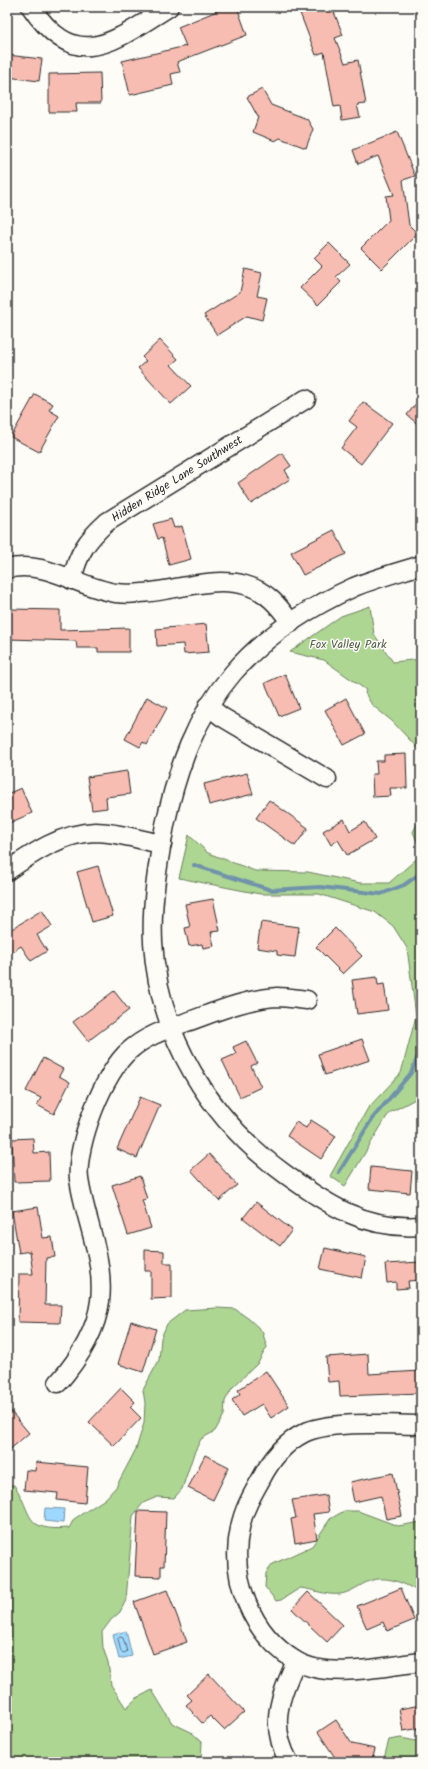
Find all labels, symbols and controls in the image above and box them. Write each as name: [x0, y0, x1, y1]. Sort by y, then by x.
street label: Hidden Ridge Lane Southwest: [108, 431, 247, 527]
park label: Fox Valley Park: [309, 635, 387, 654]

